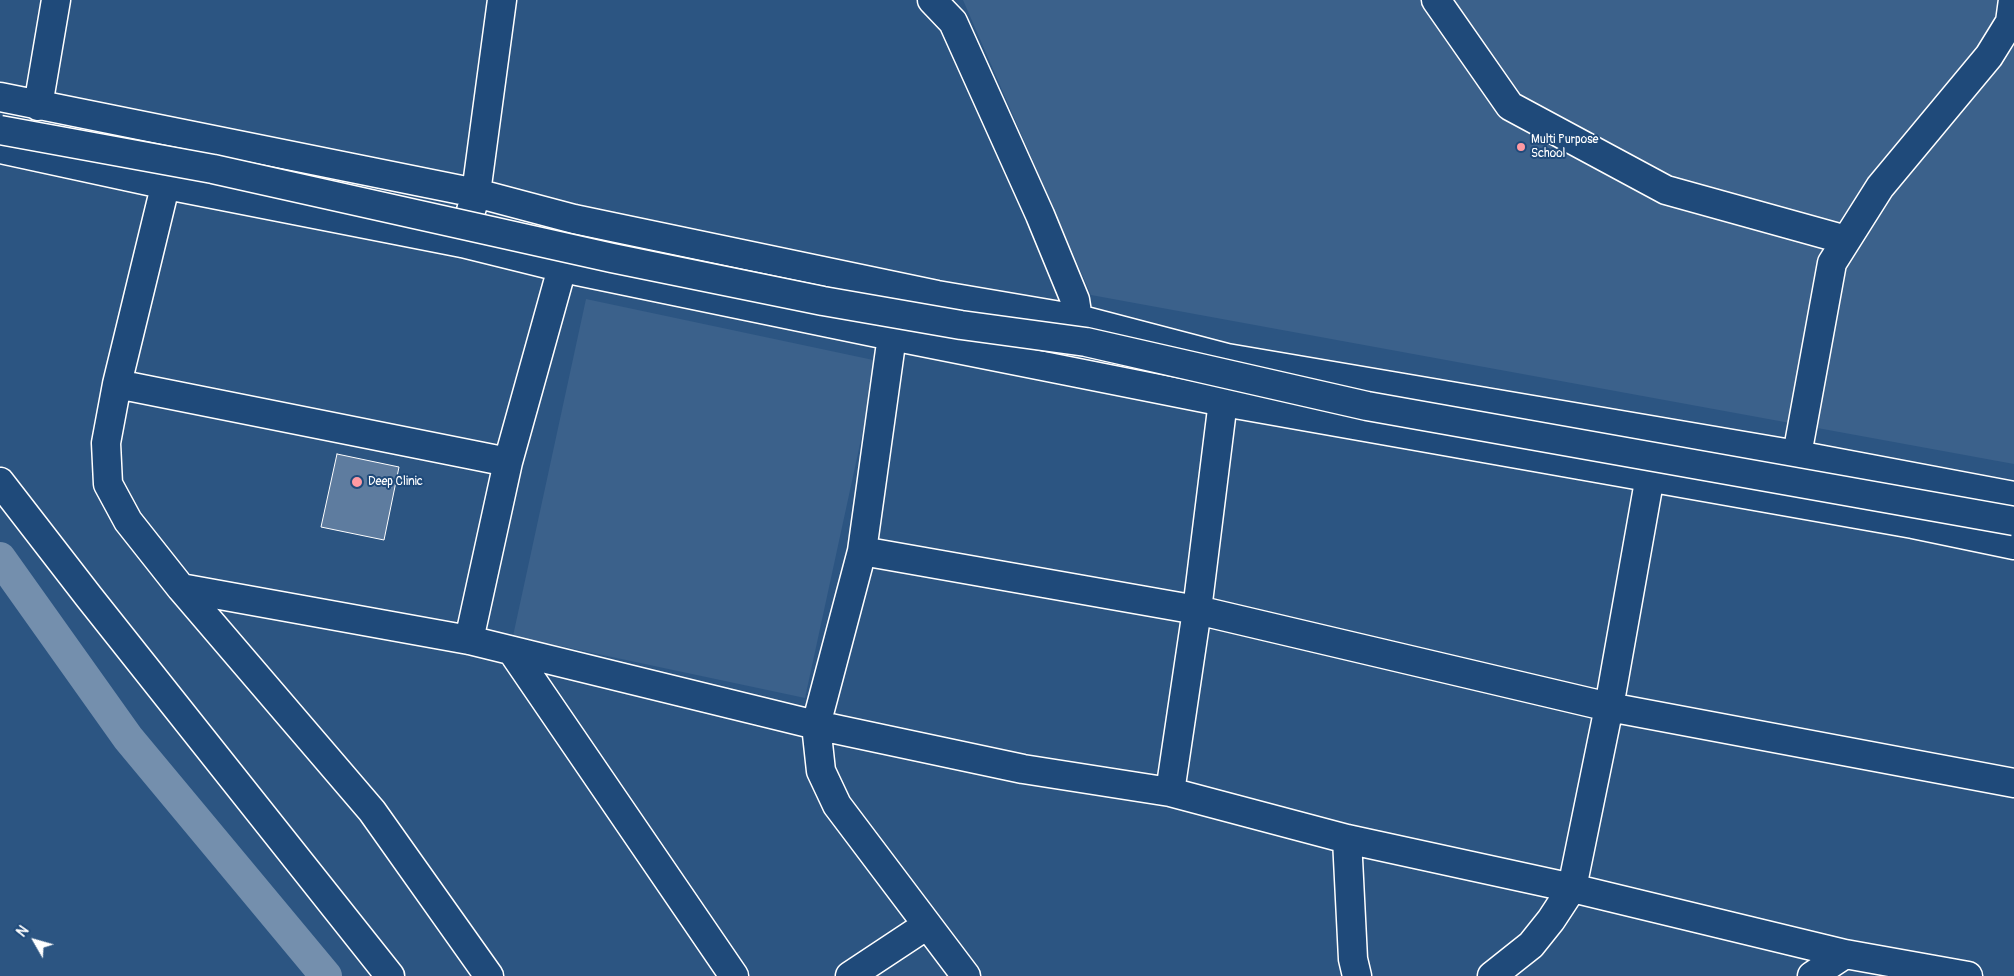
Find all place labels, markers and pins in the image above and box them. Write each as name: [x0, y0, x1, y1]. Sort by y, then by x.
place label: Multi Purpose School: [1531, 133, 1598, 161]
marker: Multi Purpose School: [1515, 141, 1527, 153]
marker: Deep Clinic: [350, 475, 364, 489]
place label: Deep Clinic: [368, 475, 423, 489]

